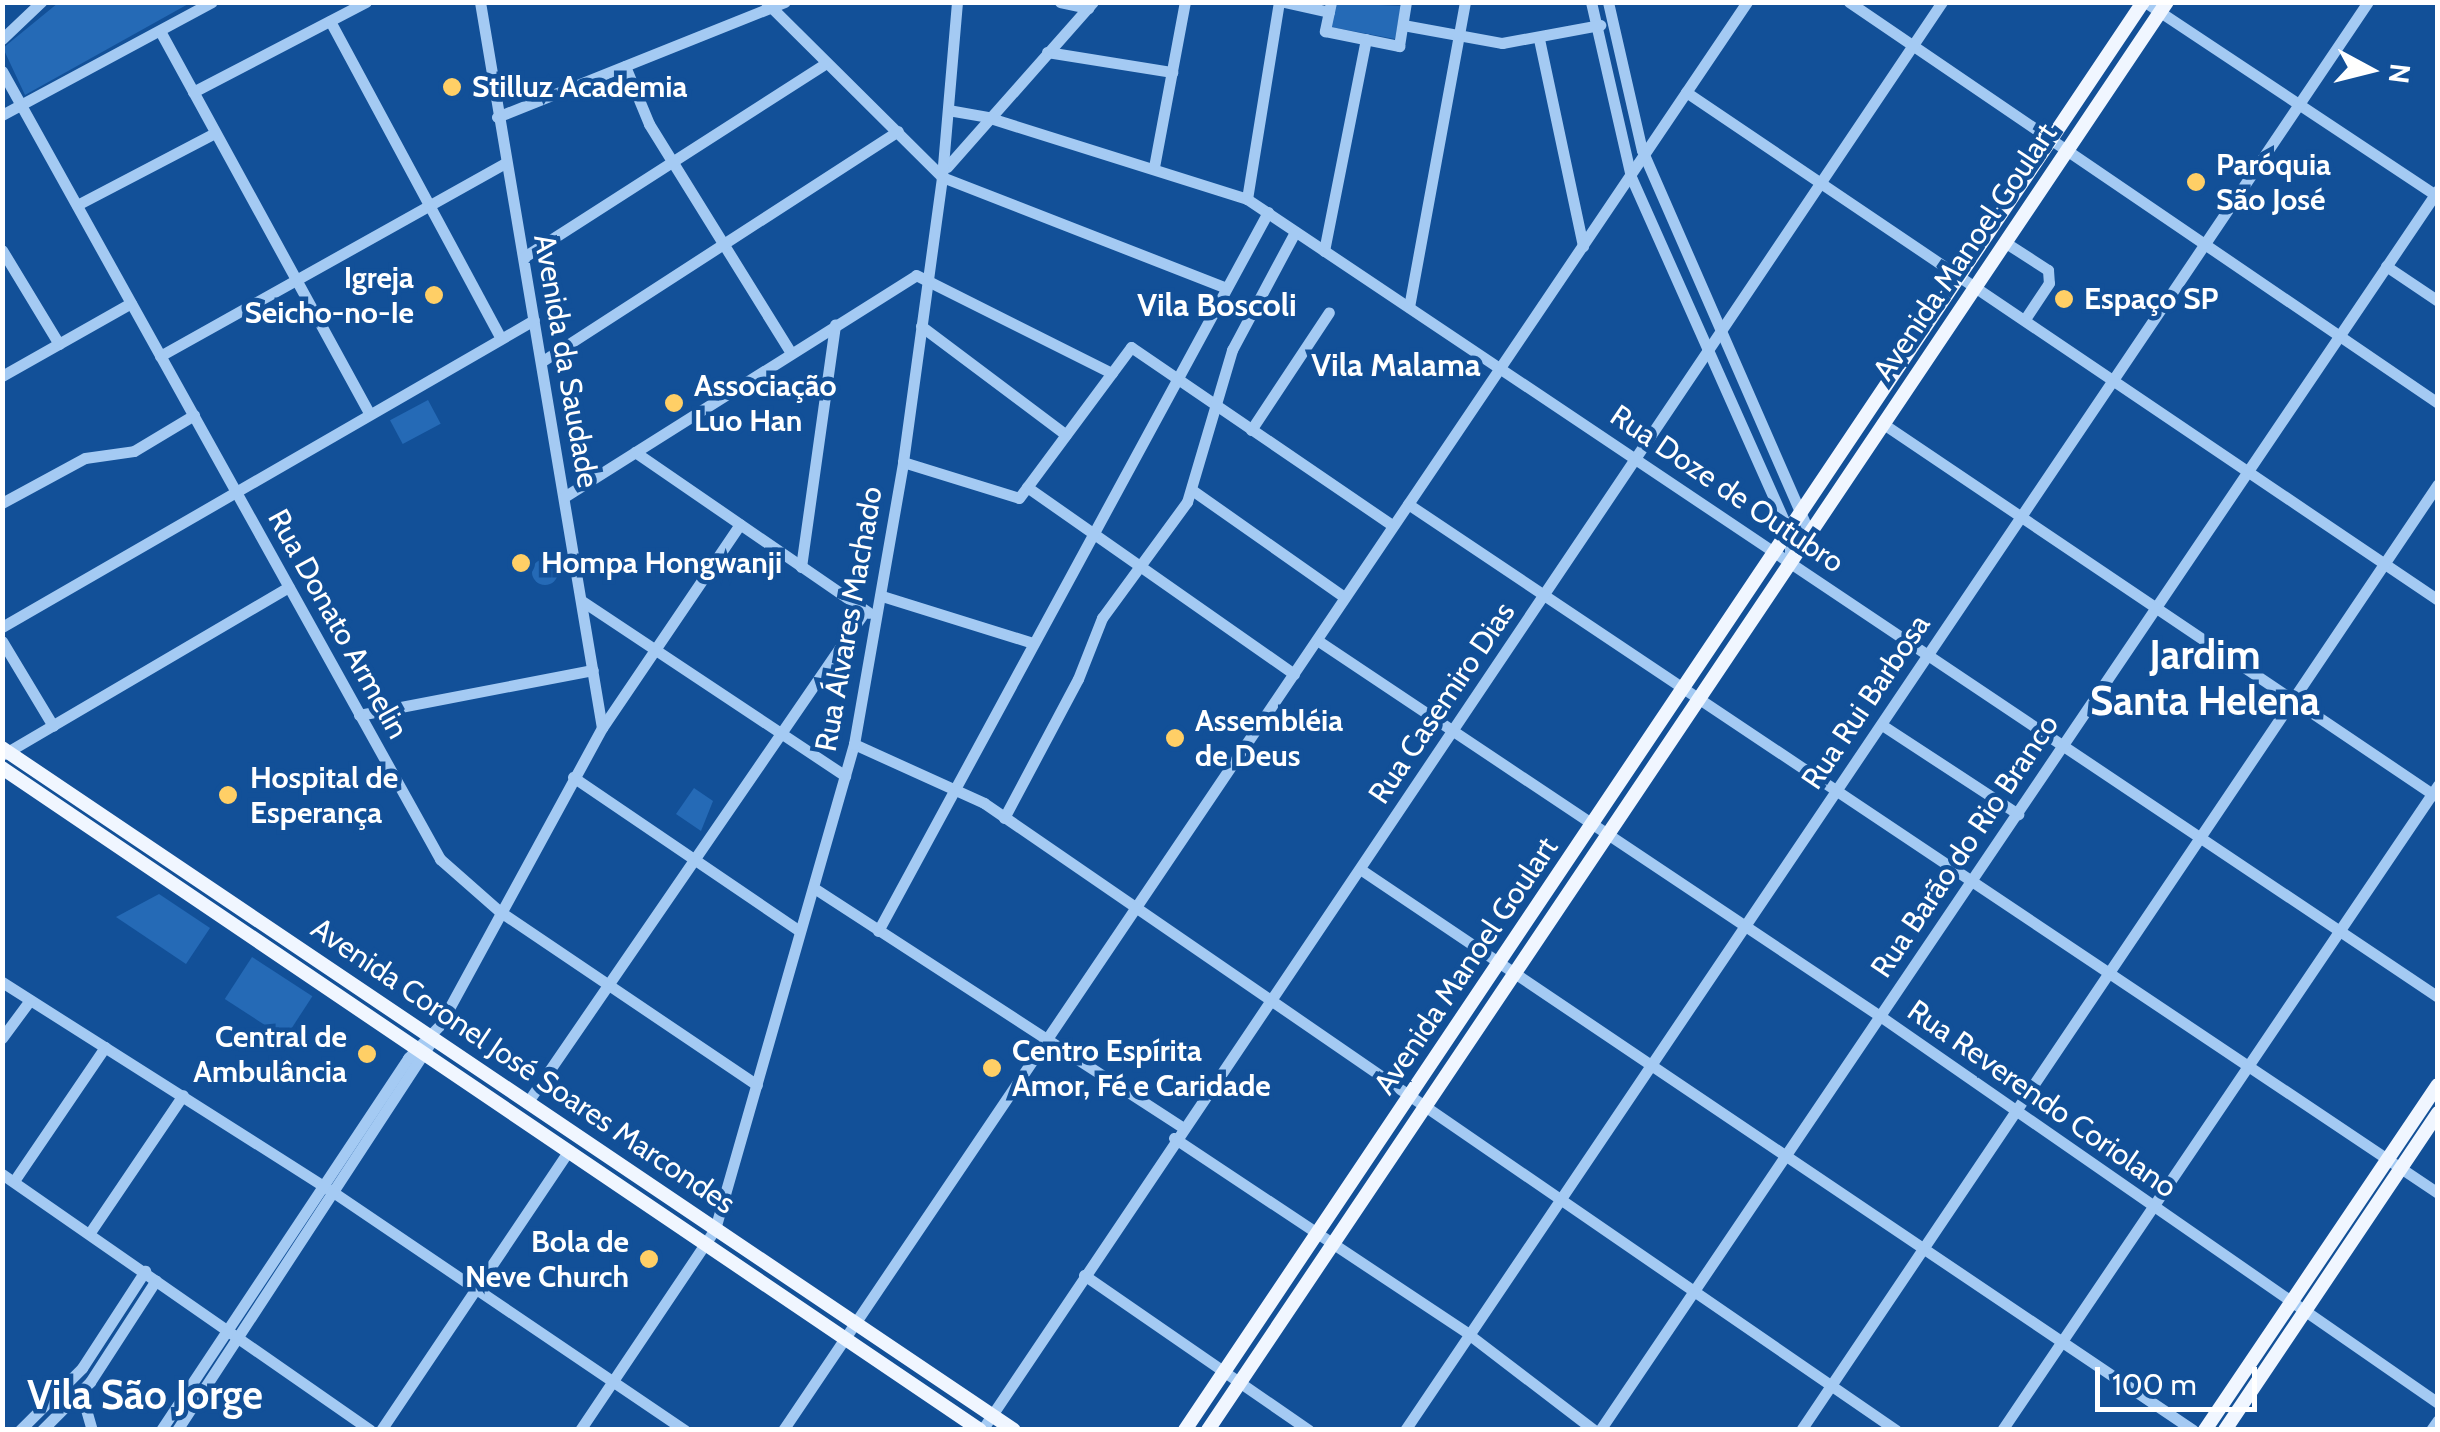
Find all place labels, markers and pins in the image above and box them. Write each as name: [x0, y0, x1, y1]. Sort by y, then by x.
place label: Stilluz Academia: [472, 69, 687, 105]
marker: Stilluz Academia: [441, 76, 463, 98]
place label: Paróquia São José: [2216, 147, 2331, 218]
marker: Paróquia São José: [2185, 171, 2207, 193]
place label: Igreja Seicho-no-Ie: [244, 260, 414, 330]
place label: Espaço SP: [2084, 281, 2218, 317]
marker: Igreja Seicho-no-Ie: [423, 284, 445, 306]
marker: Espaço SP: [2053, 288, 2075, 310]
place label: Associação Luo Han: [694, 368, 837, 438]
marker: Associação Luo Han: [663, 392, 685, 414]
place label: Hompa Hongwanji: [541, 545, 782, 581]
marker: Hompa Hongwanji: [510, 552, 532, 574]
place label: Assembléia de Deus: [1195, 703, 1343, 774]
marker: Assembléia de Deus: [1164, 727, 1186, 749]
place label: Hospital de Esperança: [250, 760, 398, 830]
marker: Hospital de Esperança: [215, 782, 241, 808]
place label: Central de Ambulância: [193, 1019, 347, 1090]
place label: Centro Espírita Amor, Fé e Caridade: [1012, 1033, 1271, 1104]
marker: Central de Ambulância: [356, 1043, 378, 1065]
marker: Centro Espírita Amor, Fé e Caridade: [981, 1057, 1003, 1079]
place label: Bola de Neve Church: [465, 1224, 629, 1294]
marker: Bola de Neve Church: [638, 1248, 660, 1270]

